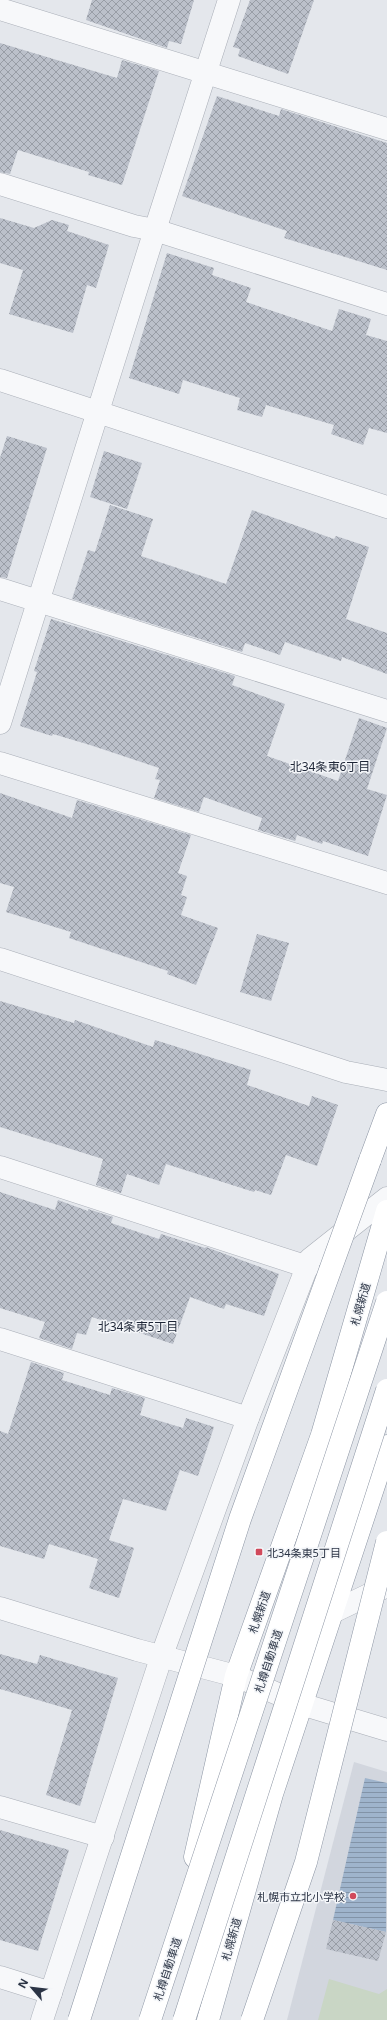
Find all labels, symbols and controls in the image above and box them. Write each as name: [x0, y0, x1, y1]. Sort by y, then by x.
district label: 北34条東6丁目: [290, 758, 370, 775]
street label: 札幌新道: [347, 1281, 373, 1327]
district label: 北34条東5丁目: [98, 1318, 178, 1335]
place label: 北34条東5丁目: [267, 1545, 341, 1560]
marker: 北34条東5丁目: [254, 1547, 264, 1557]
street label: 札幌新道: [245, 1589, 273, 1635]
street label: 札樽自動車道: [251, 1627, 285, 1695]
place label: 札幌市立北小学校: [257, 1889, 345, 1904]
marker: 札幌市立北小学校: [348, 1891, 358, 1901]
street label: 札幌新道: [218, 1916, 244, 1962]
street label: 札樽自動車道: [150, 1935, 184, 2003]
north arrow: [12, 1968, 52, 2008]
text: N: [14, 1976, 31, 1991]

